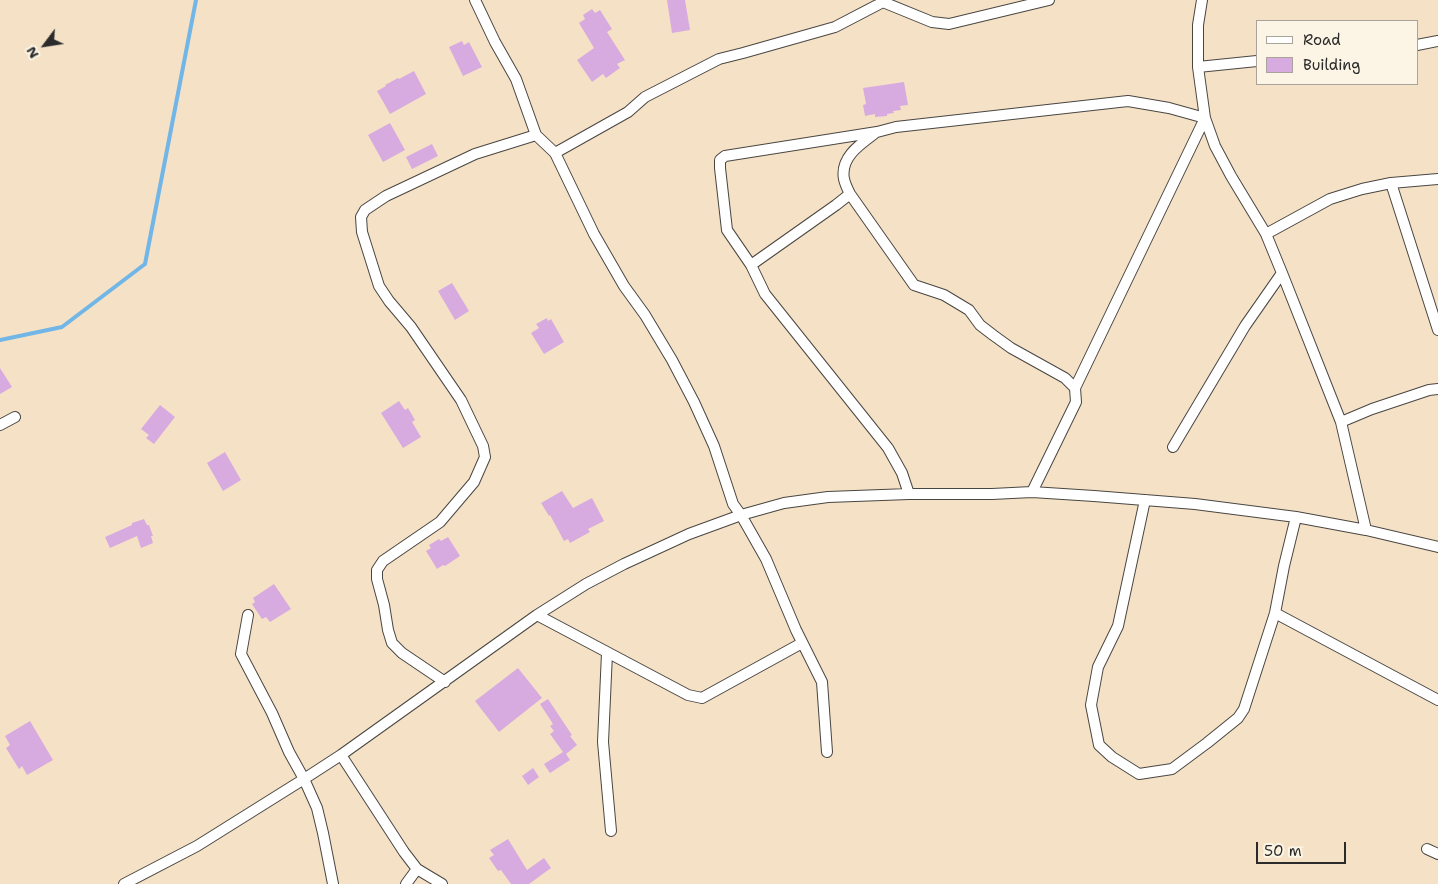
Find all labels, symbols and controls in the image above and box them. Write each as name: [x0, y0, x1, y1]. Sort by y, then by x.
north arrow: [20, 20, 70, 70]
legend: [1256, 20, 1418, 85]
text: Road: [1303, 30, 1341, 50]
text: N: [22, 43, 43, 62]
text: Building: [1303, 55, 1360, 75]
scale bar: [1258, 832, 1348, 864]
text: 50 m: [1264, 841, 1302, 861]

